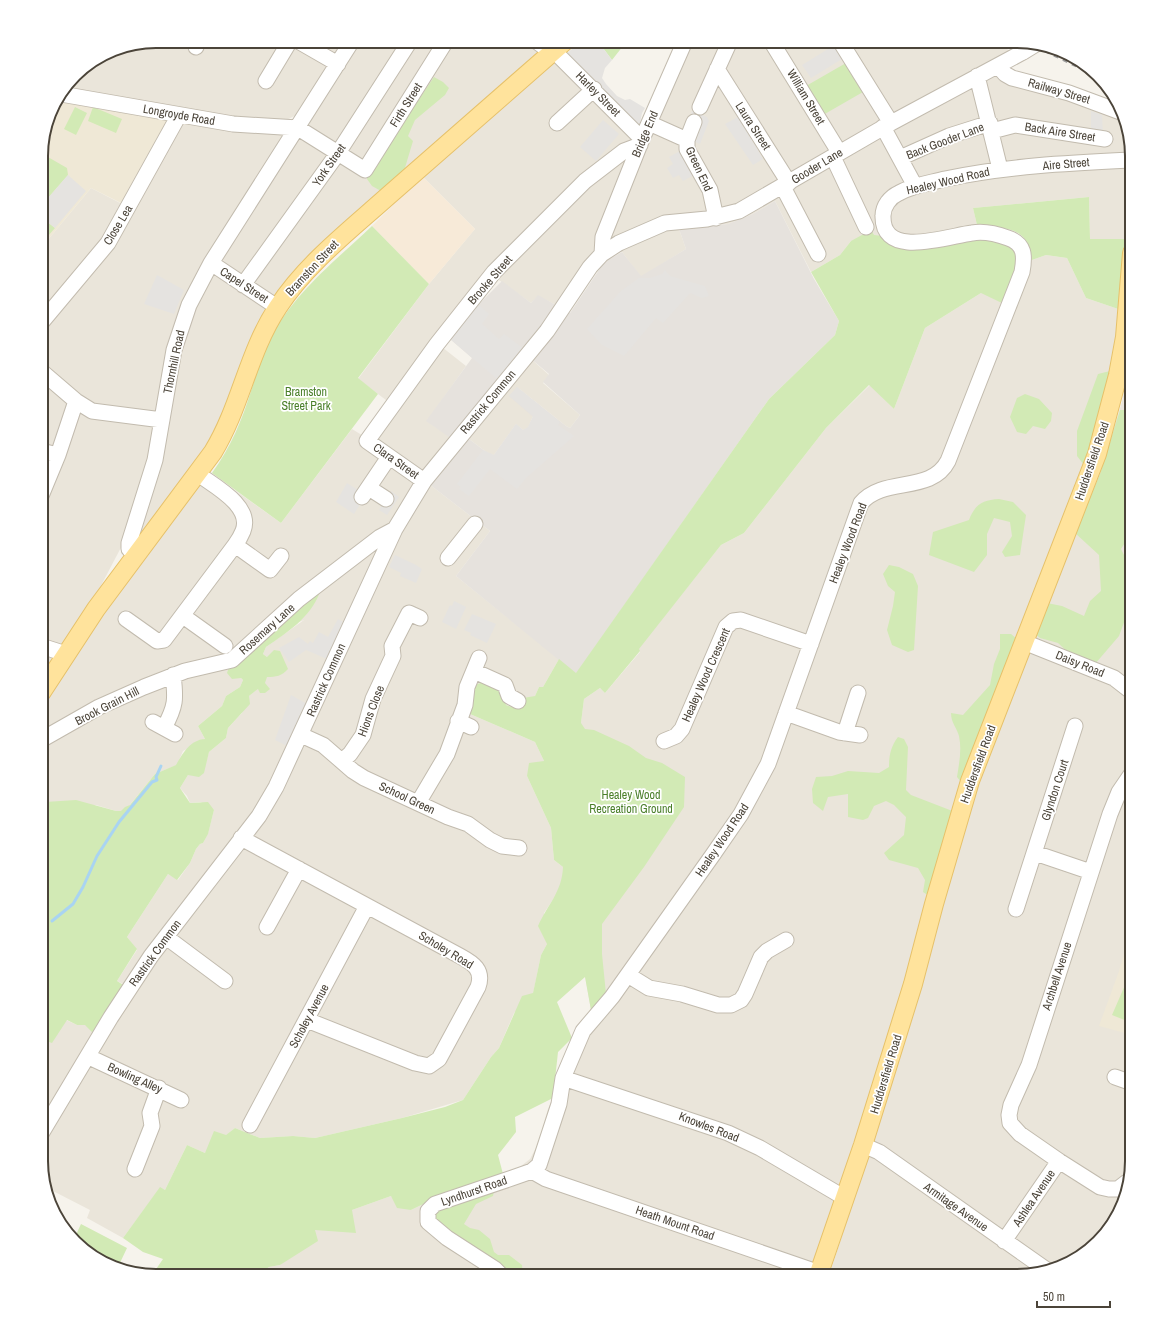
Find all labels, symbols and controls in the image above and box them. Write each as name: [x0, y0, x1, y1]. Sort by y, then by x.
street label: William Street: [783, 66, 829, 128]
street label: Harley Street: [572, 68, 624, 120]
street label: Railway Street: [1026, 74, 1092, 108]
street label: Firth Street: [386, 80, 426, 130]
street label: Laura Street: [732, 99, 775, 153]
street label: Longroyde Road: [142, 101, 216, 129]
street label: Bridge End: [628, 108, 662, 160]
street label: Back Gooder Lane: [904, 119, 986, 163]
street label: Back Aire Street: [1024, 119, 1097, 146]
street label: York Street: [309, 140, 350, 189]
street label: Green End: [682, 144, 716, 194]
street label: Gooder Lane: [788, 144, 846, 188]
street label: Aire Street: [1041, 154, 1090, 174]
street label: Healey Wood Road: [905, 164, 991, 198]
street label: Close Lea: [100, 201, 137, 248]
street label: Bramston Street: [282, 236, 342, 299]
street label: Brooke Street: [464, 252, 516, 308]
street label: Capel Street: [217, 263, 272, 307]
street label: Thornhill Road: [159, 329, 189, 395]
street label: Rastrick Common: [457, 367, 519, 437]
park label: Bramston Street Park: [281, 384, 331, 414]
street label: Huddersfield Road: [1071, 420, 1113, 502]
street label: Clara Street: [370, 439, 422, 483]
street label: Healey Wood Road: [825, 500, 871, 586]
street label: Rosemary Lane: [236, 600, 298, 658]
street label: Healey Wood Crescent: [678, 625, 734, 724]
street label: Rastrick Common: [303, 641, 349, 719]
street label: Daisy Road: [1053, 647, 1107, 681]
street label: Brook Grain Hill: [72, 683, 142, 729]
street label: Hions Close: [354, 683, 388, 739]
street label: Huddersfield Road: [956, 723, 1000, 805]
street label: Glyndon Court: [1038, 757, 1072, 823]
street label: School Green: [376, 778, 438, 818]
park label: Healey Wood Recreation Ground: [589, 787, 673, 817]
street label: Healey Wood Road: [692, 800, 752, 880]
street label: Rastrick Common: [125, 916, 185, 990]
street label: Scholey Road: [416, 927, 476, 973]
street label: Archbell Avenue: [1038, 940, 1076, 1013]
street label: Scholey Avenue: [285, 981, 333, 1051]
street label: Huddersfield Road: [866, 1032, 906, 1116]
street label: Bowling Alley: [105, 1059, 165, 1097]
street label: Knowles Road: [677, 1108, 741, 1146]
street label: Ashlea Avenue: [1008, 1166, 1059, 1230]
street label: Lyndhurst Road: [439, 1172, 509, 1210]
street label: Armitage Avenue: [920, 1178, 991, 1235]
street label: Heath Mount Road: [633, 1202, 717, 1244]
scale bar: [1037, 1283, 1110, 1309]
text: 50 m: [1043, 1289, 1065, 1305]

